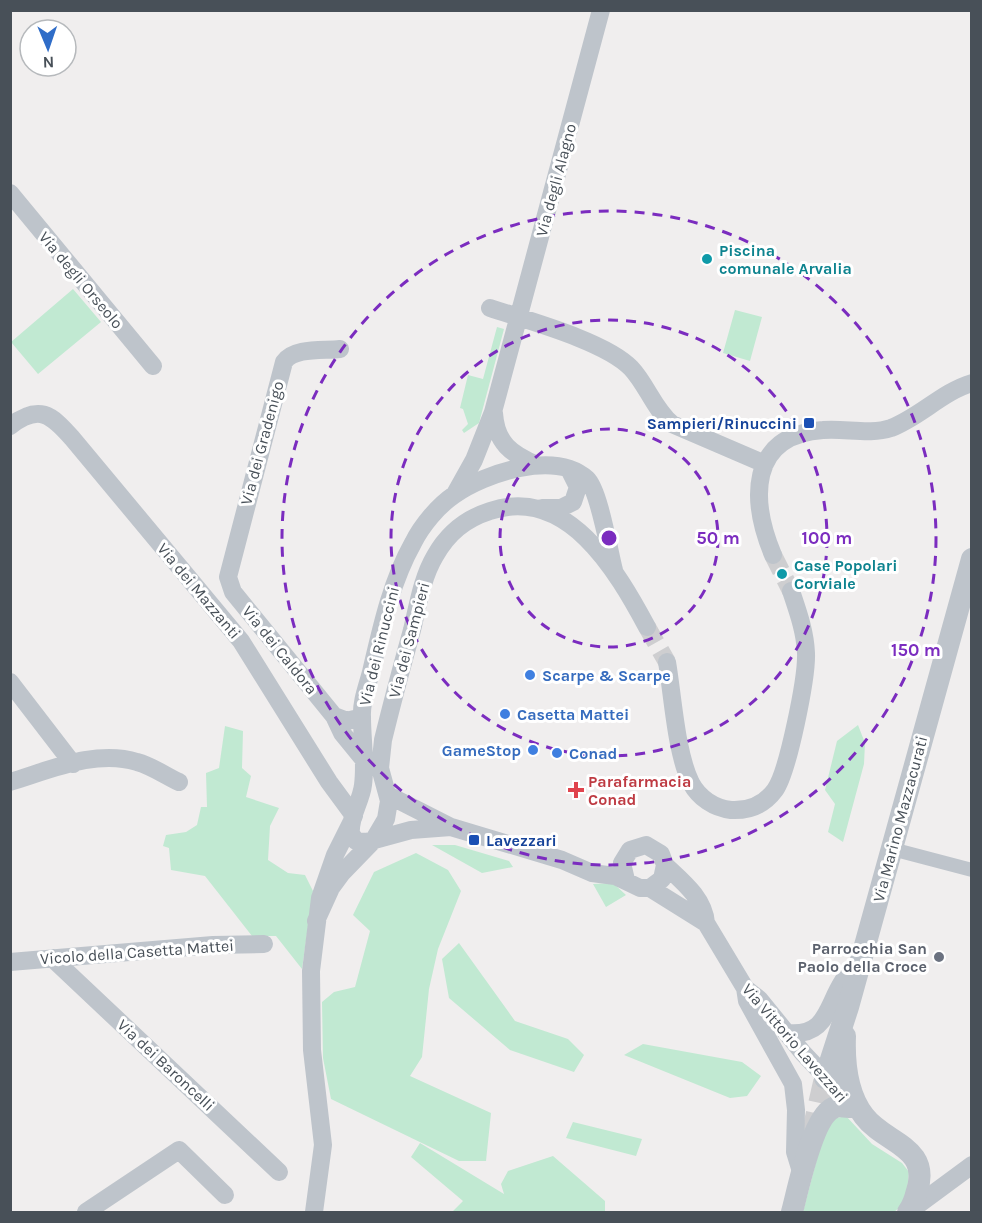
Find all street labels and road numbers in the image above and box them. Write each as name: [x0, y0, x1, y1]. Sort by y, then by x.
street label: Via degli Alagno: [532, 121, 580, 239]
street label: Via degli Orseolo: [35, 228, 127, 332]
street label: Via dei Gradenigo: [236, 379, 288, 507]
street label: Via dei Mazzanti: [153, 539, 245, 643]
street label: Via dei Sampieri: [384, 580, 434, 700]
street label: Via dei Rinuccini: [355, 584, 403, 708]
street label: Via dei Caldora: [238, 602, 322, 698]
street label: Via Marino Mazzacurati: [869, 734, 931, 904]
street label: Vicolo della Casetta Mattei: [39, 936, 235, 968]
street label: Via Vittorio Lavezzari: [738, 980, 852, 1106]
street label: Via dei Baroncelli: [114, 1015, 218, 1115]

